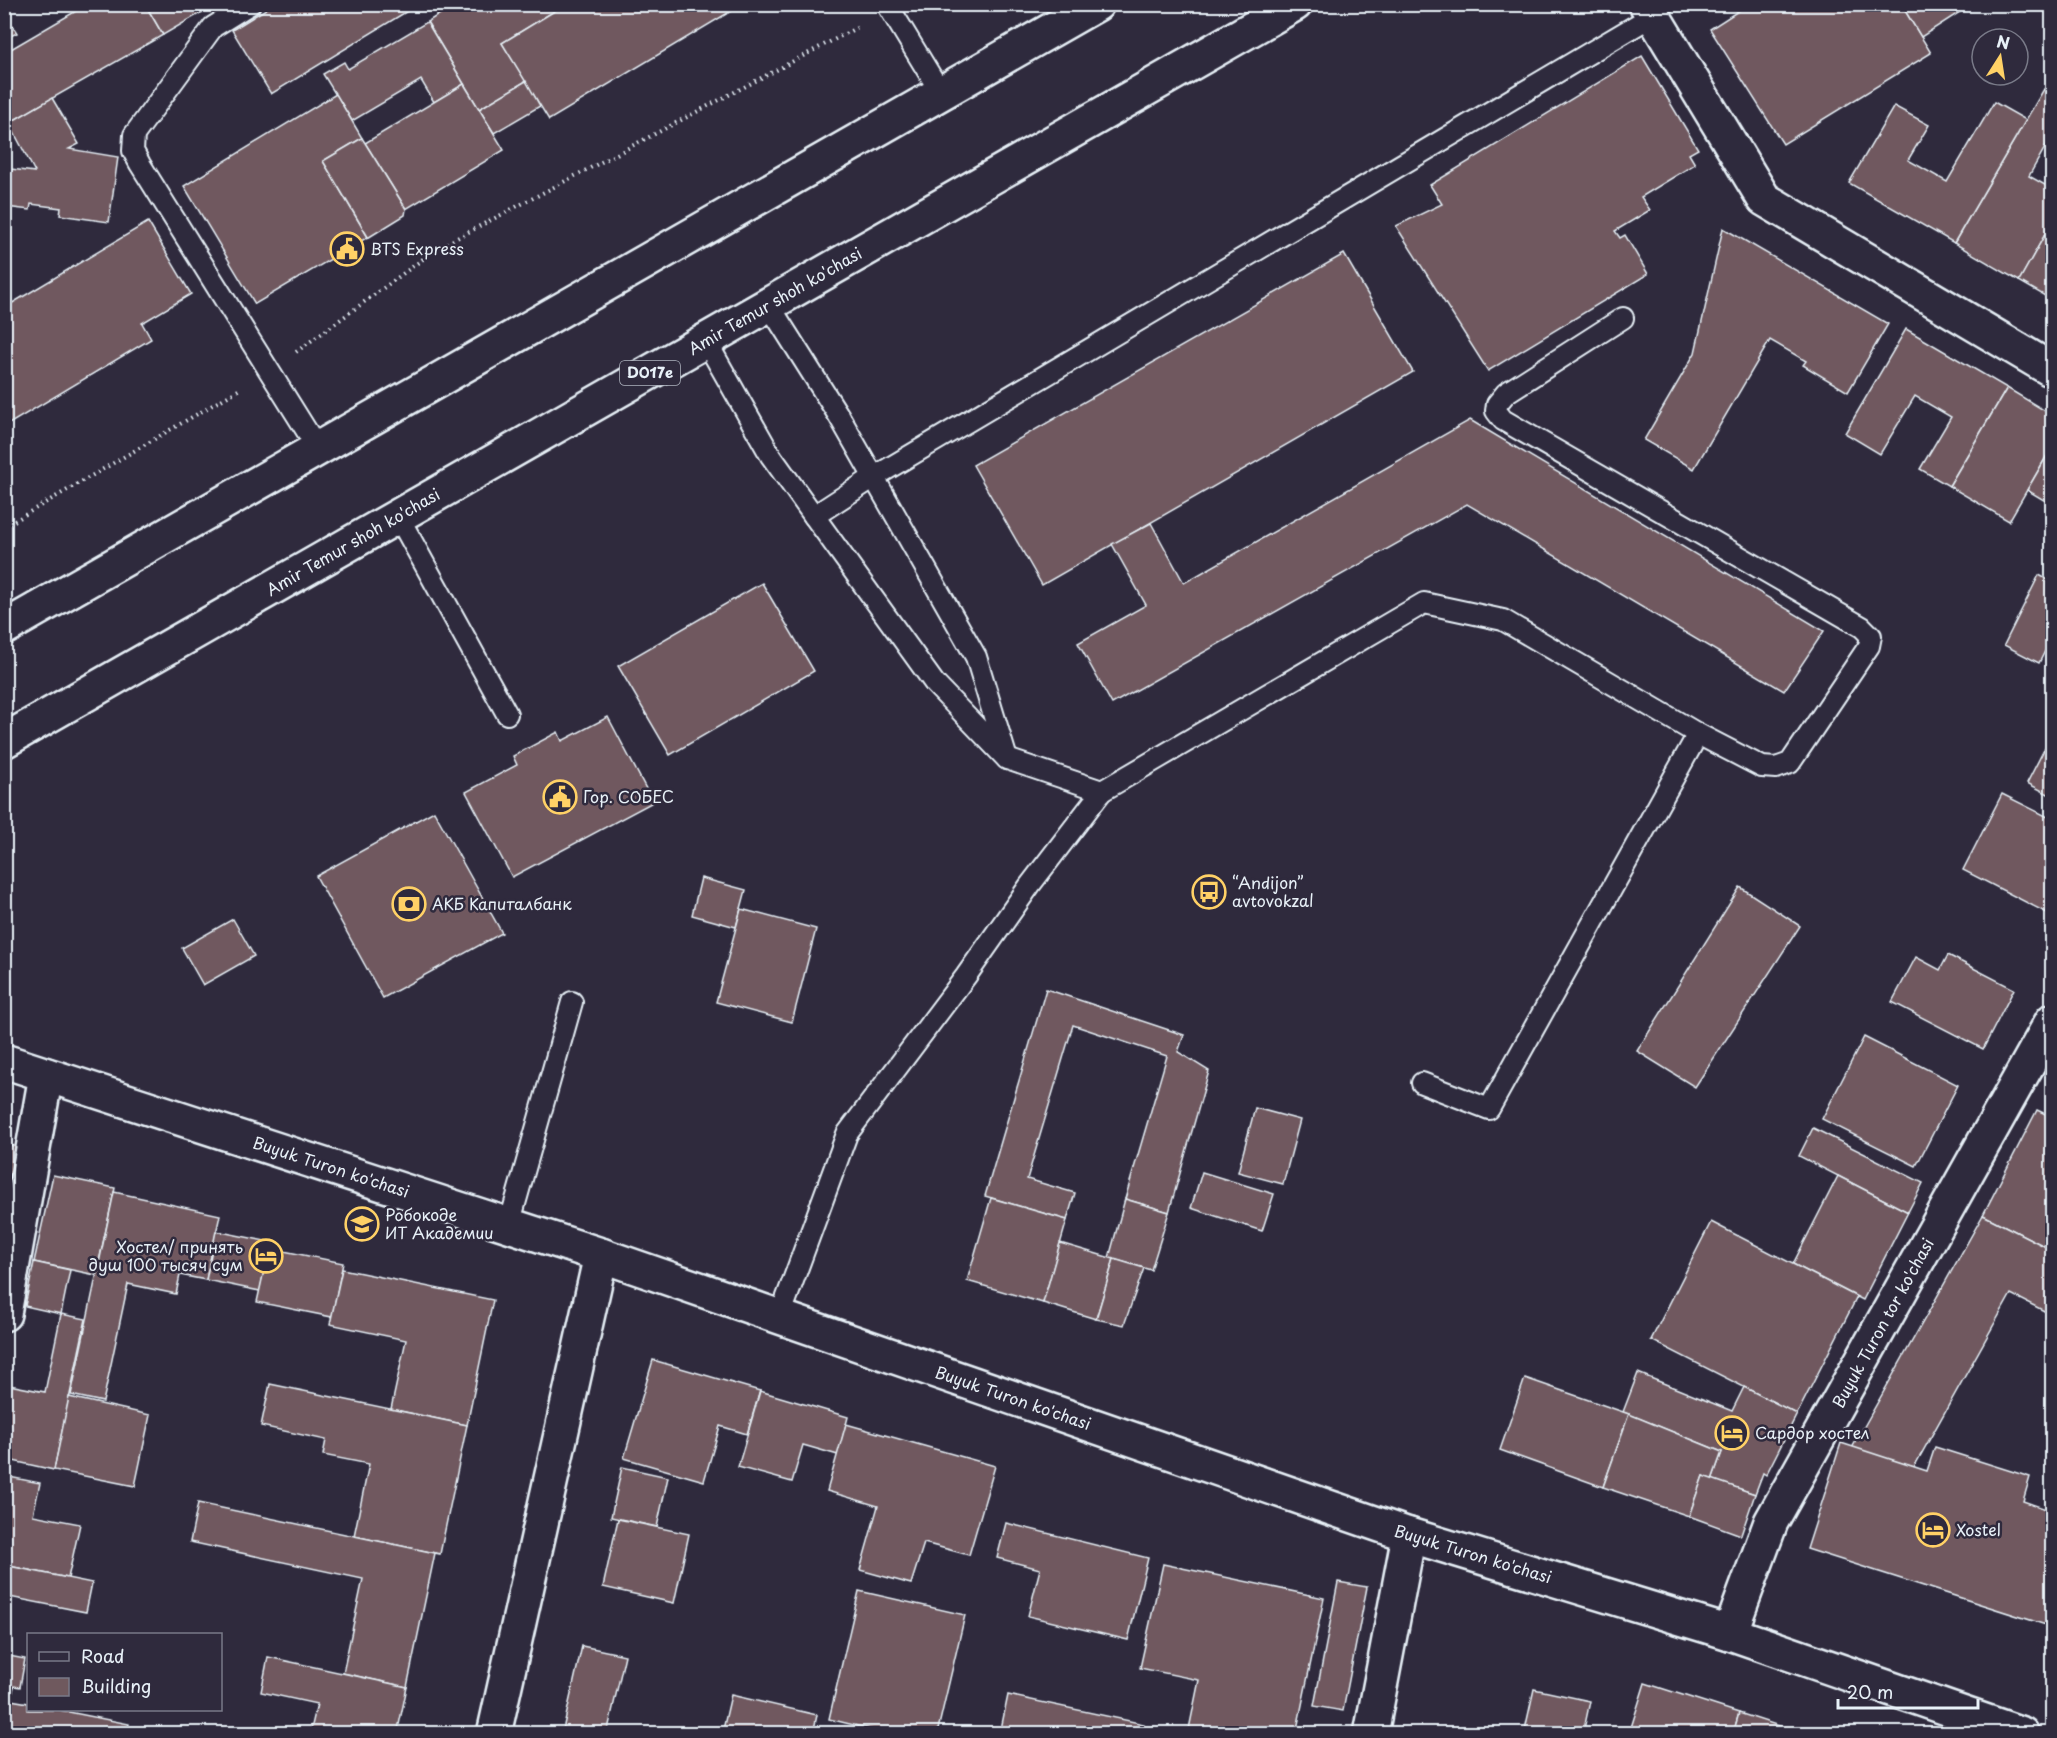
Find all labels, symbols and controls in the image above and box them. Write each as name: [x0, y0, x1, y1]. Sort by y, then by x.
north arrow: [1970, 27, 2030, 87]
text: N: [1995, 28, 2012, 54]
public building icon: BTS Express: [329, 231, 365, 267]
place label: BTS Express: [370, 236, 464, 260]
street label: Amir Temur shoh ko'chasi: [683, 240, 866, 360]
road number: D017e: [620, 361, 680, 385]
street label: Amir Temur shoh ko'chasi: [261, 481, 444, 601]
public building icon: Гор. СОБЕС: [542, 779, 578, 815]
place label: Гор. СОБЕС: [583, 784, 674, 808]
place label: “Andijon” avtovokzal: [1232, 870, 1314, 912]
bus stop icon: “Andijon” avtovokzal: [1191, 874, 1227, 910]
bank icon: АКБ Капиталбанк: [391, 886, 427, 922]
place label: АКБ Капиталбанк: [432, 891, 572, 915]
street label: Buyuk Turon ko'chasi: [250, 1129, 413, 1203]
place label: Робокоде ИТ Академии: [385, 1202, 494, 1244]
school or university icon: Робокоде ИТ Академии: [344, 1206, 380, 1242]
street label: Buyuk Turon tor ko'chasi: [1825, 1233, 1939, 1412]
place label: Хостел/ принять душ 100 тысяч сум: [88, 1234, 243, 1276]
hotel icon: Хостел/ принять душ 100 тысяч сум: [248, 1238, 284, 1274]
street label: Buyuk Turon ko'chasi: [932, 1359, 1094, 1435]
hotel icon: Сардор хостел: [1714, 1415, 1750, 1451]
place label: Сардор хостел: [1755, 1420, 1869, 1444]
hotel icon: Xostel: [1915, 1512, 1951, 1548]
place label: Xostel: [1956, 1517, 2001, 1541]
street label: Buyuk Turon ko'chasi: [1392, 1518, 1555, 1588]
legend: [27, 1633, 222, 1711]
text: Road: [81, 1642, 125, 1669]
text: Building: [81, 1672, 151, 1699]
scale bar: [1838, 1672, 1978, 1710]
text: 20 m: [1847, 1678, 1893, 1705]

